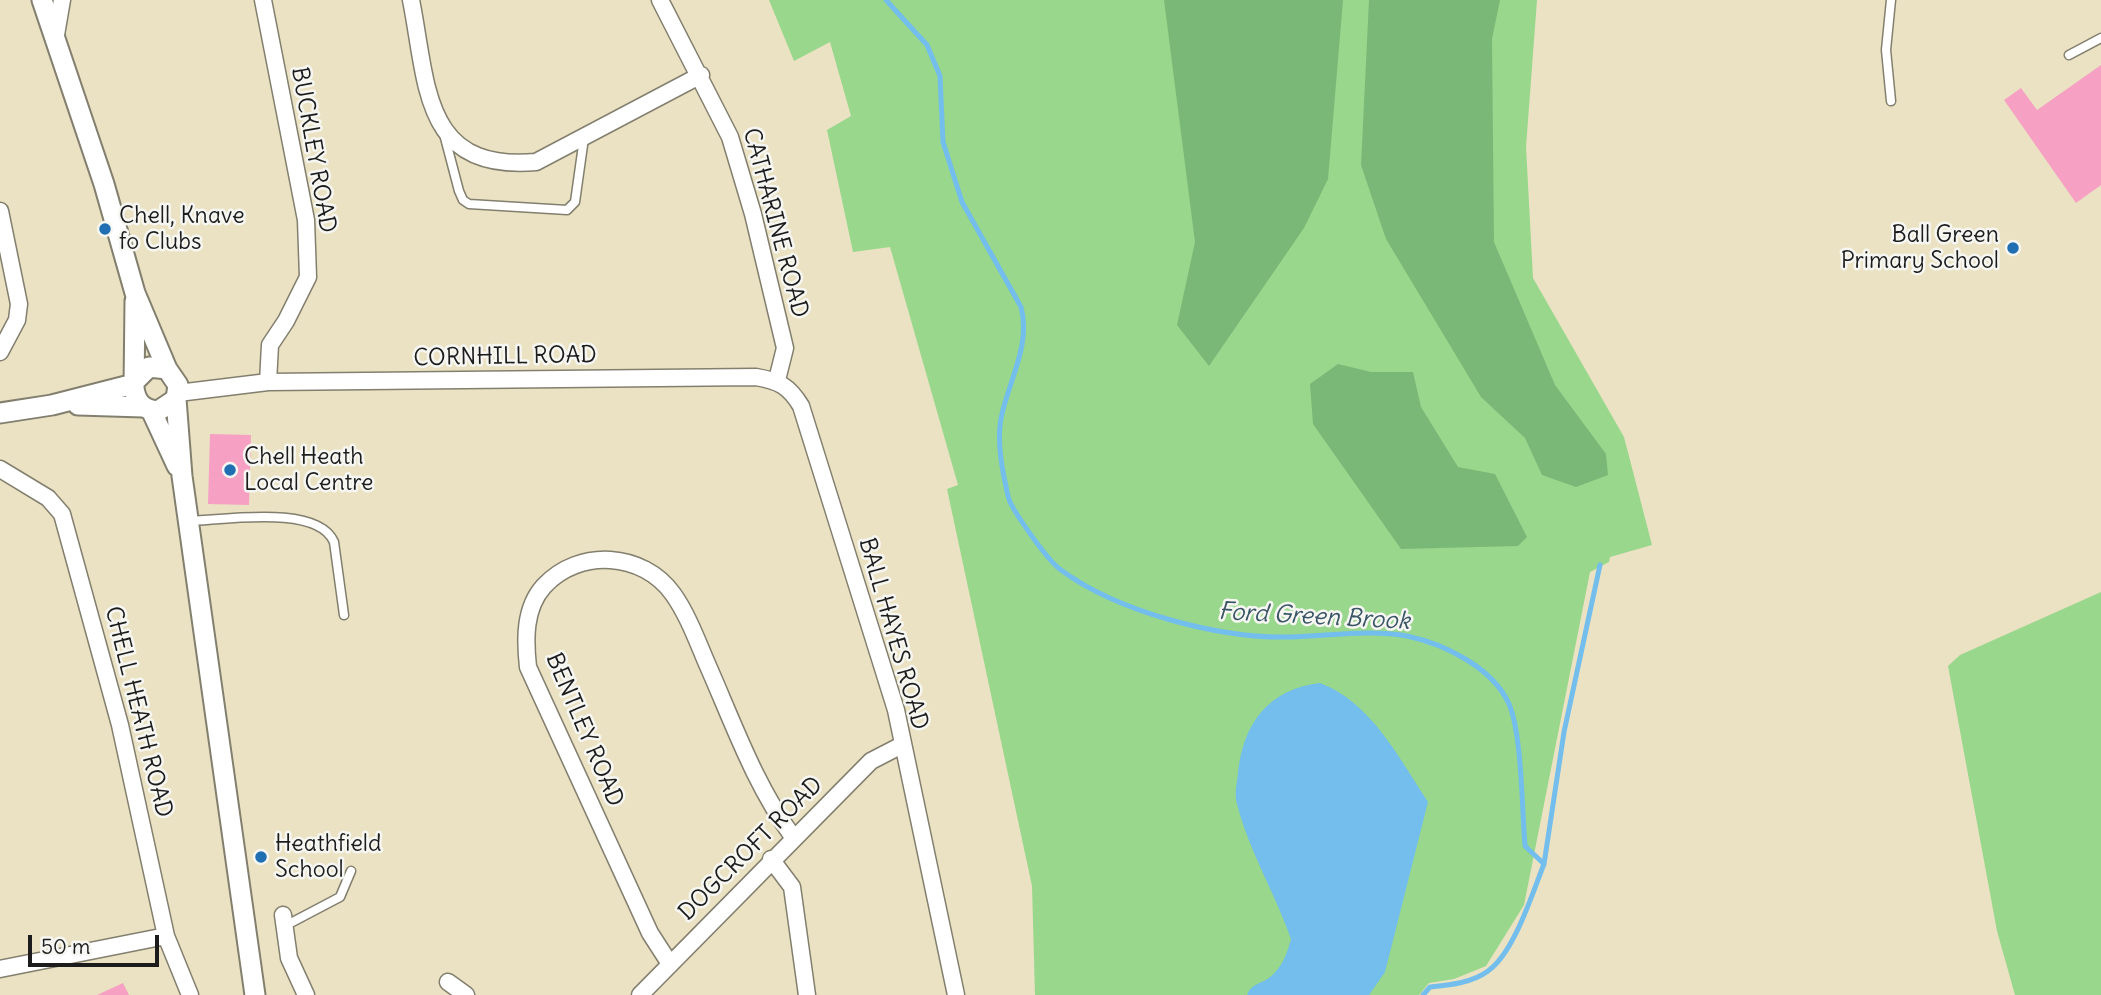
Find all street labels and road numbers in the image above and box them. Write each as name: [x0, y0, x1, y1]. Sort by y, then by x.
street label: BUCKLEY ROAD: [285, 65, 341, 235]
street label: CATHARINE ROAD: [736, 125, 814, 321]
street label: CORNHILL ROAD: [413, 342, 597, 372]
street label: BALL HAYES ROAD: [852, 535, 934, 733]
street label: CHELL HEATH ROAD: [98, 604, 178, 820]
street label: BENTLEY ROAD: [539, 649, 629, 811]
street label: DOGCROFT ROAD: [673, 771, 829, 927]

